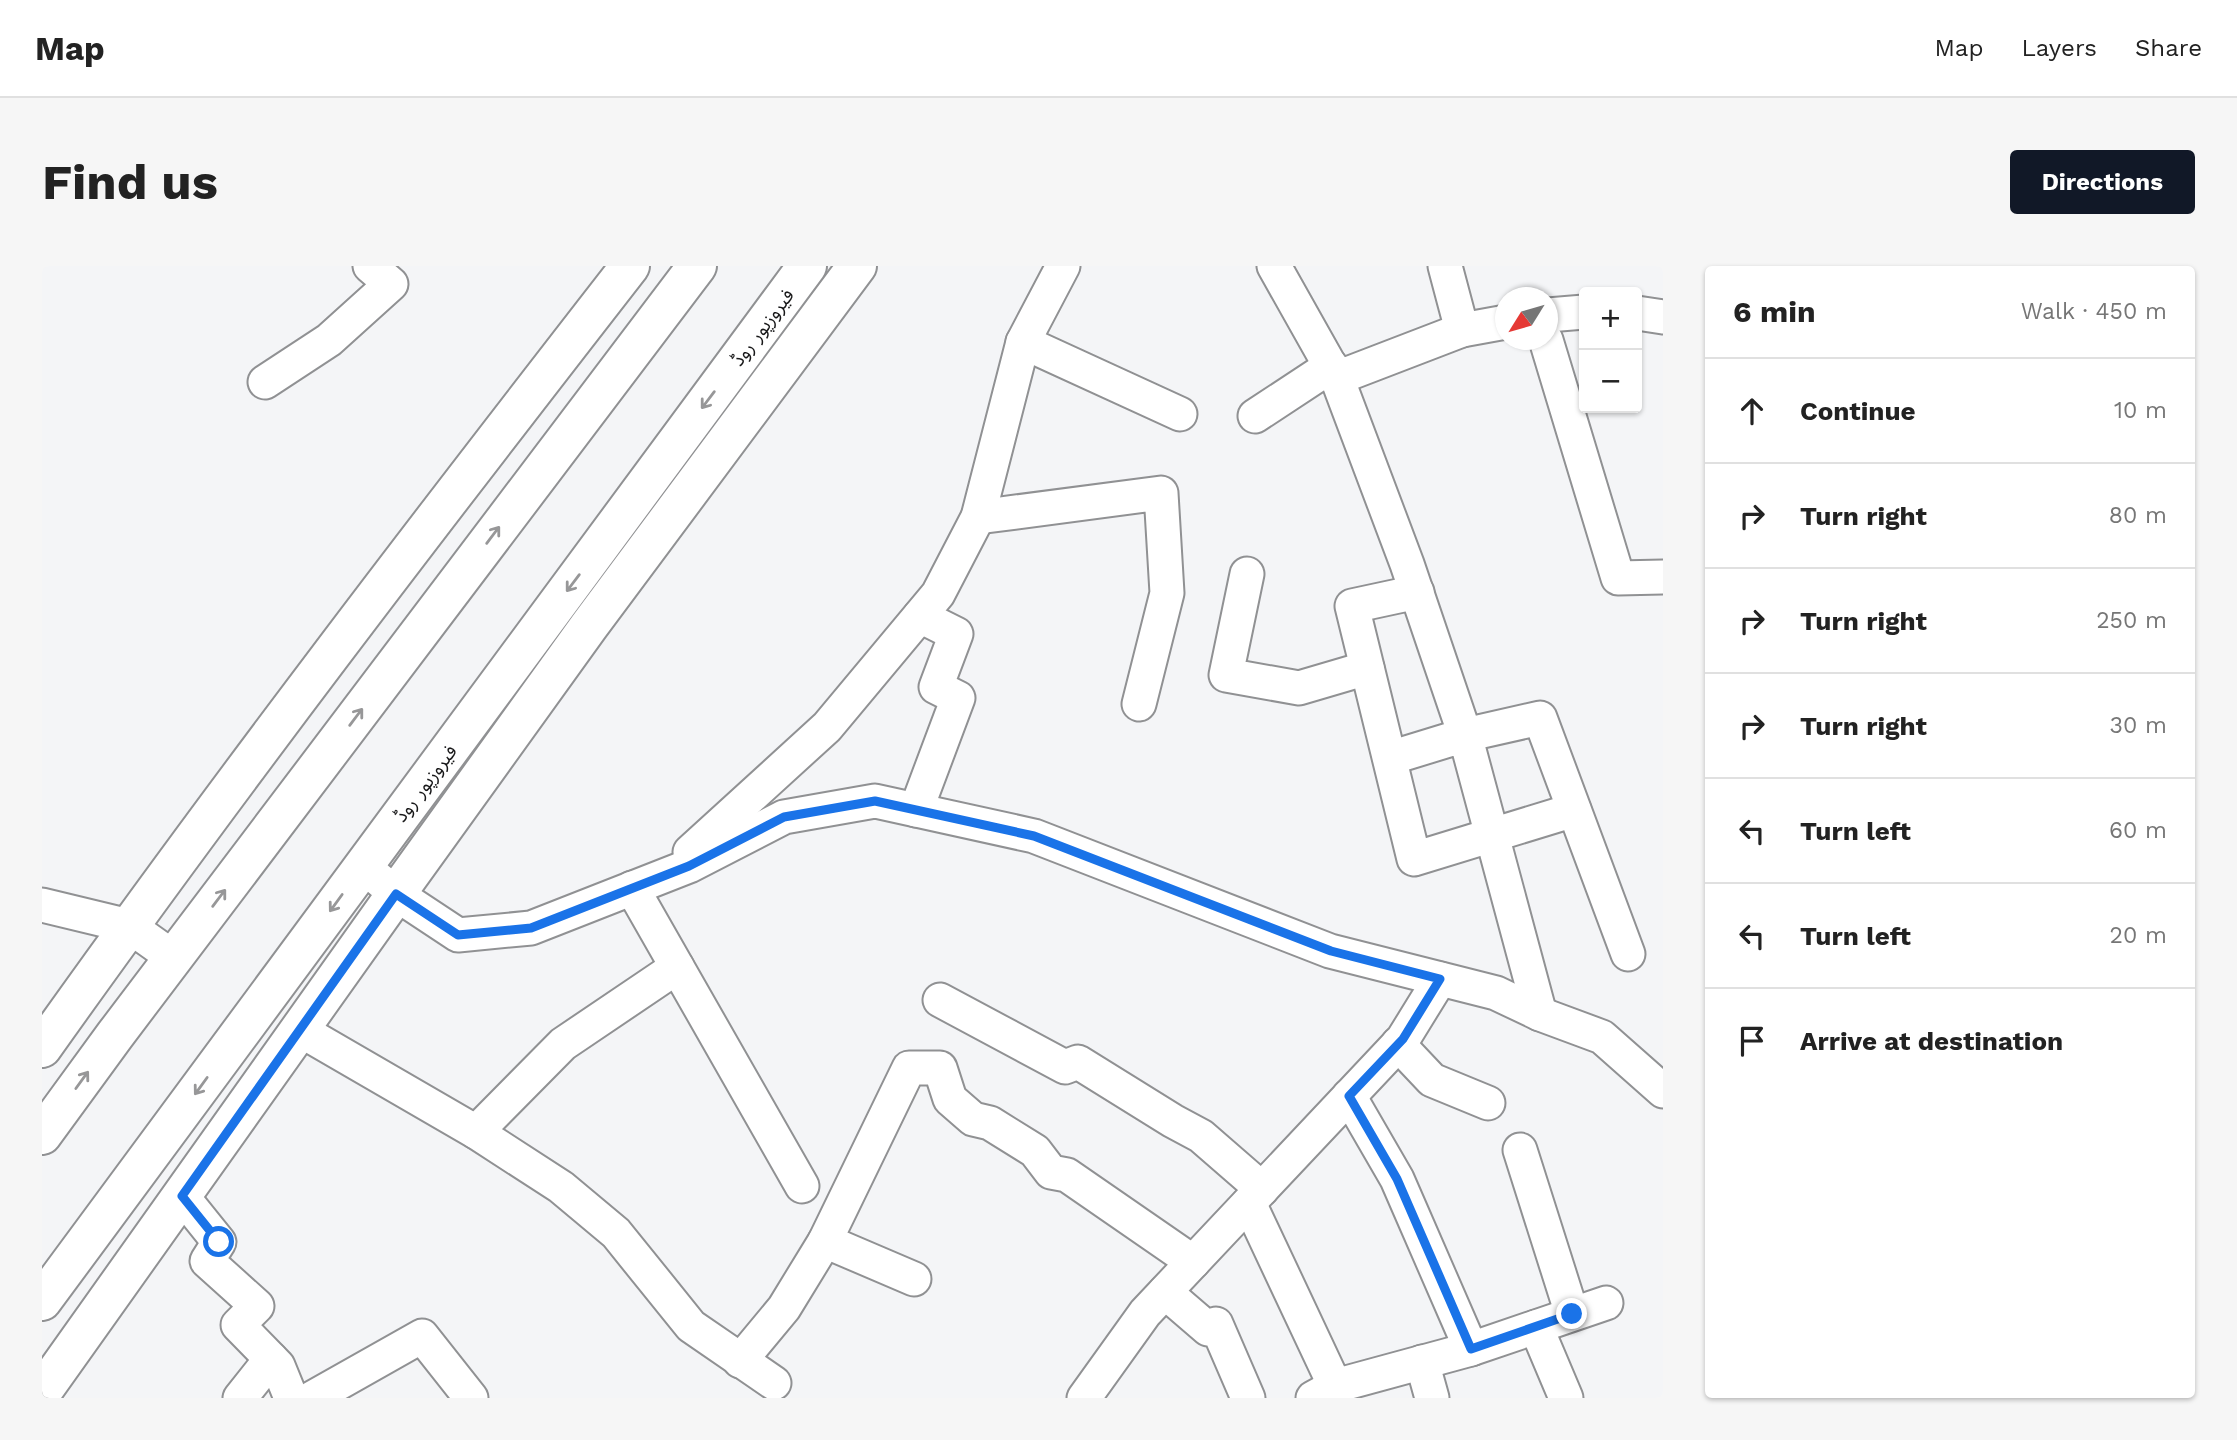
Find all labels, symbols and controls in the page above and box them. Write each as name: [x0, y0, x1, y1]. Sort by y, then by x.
text: Map: [35, 29, 105, 68]
text: Map: [1935, 34, 1983, 62]
text: Layers: [2021, 34, 2097, 62]
text: Share: [2135, 34, 2202, 62]
button: Directions: [2010, 150, 2195, 214]
text: Find us: [42, 153, 218, 211]
street label: فیروزپور روڈ: [726, 284, 800, 371]
north arrow: [1495, 287, 1558, 350]
map controls: [1579, 287, 1642, 413]
button: +: [1579, 287, 1642, 350]
text: 6 min: [1733, 294, 1816, 329]
text: Walk · 450 m: [2021, 298, 2167, 325]
button: −: [1579, 350, 1642, 413]
one-way arrow: [701, 390, 716, 408]
icon: ahead: [1733, 392, 1771, 430]
text: Continue: [1800, 396, 1916, 426]
text: 10 m: [2114, 397, 2167, 424]
icon: right: [1733, 497, 1771, 535]
text: Turn right: [1800, 501, 1927, 531]
text: 80 m: [2109, 502, 2167, 529]
one-way arrow: [486, 526, 501, 545]
one-way arrow: [566, 573, 581, 592]
icon: right: [1733, 602, 1771, 640]
text: Turn right: [1800, 606, 1927, 636]
text: 250 m: [2096, 607, 2167, 634]
icon: right: [1733, 707, 1771, 745]
one-way arrow: [349, 708, 364, 726]
text: Turn right: [1800, 711, 1927, 741]
text: 30 m: [2110, 712, 2167, 739]
street label: فیروزپور روڈ: [389, 740, 463, 827]
icon: left: [1733, 812, 1771, 850]
text: Turn left: [1800, 816, 1911, 846]
text: 60 m: [2109, 817, 2167, 844]
one-way arrow: [212, 889, 226, 908]
one-way arrow: [329, 893, 343, 912]
icon: left: [1733, 917, 1771, 955]
text: Turn left: [1800, 921, 1911, 951]
text: 20 m: [2110, 922, 2167, 949]
icon: arrive: [1733, 1022, 1771, 1060]
text: Arrive at destination: [1800, 1026, 2063, 1056]
one-way arrow: [75, 1071, 90, 1090]
one-way arrow: [193, 1076, 208, 1095]
route start: [203, 1226, 234, 1257]
route end: [1556, 1298, 1587, 1329]

